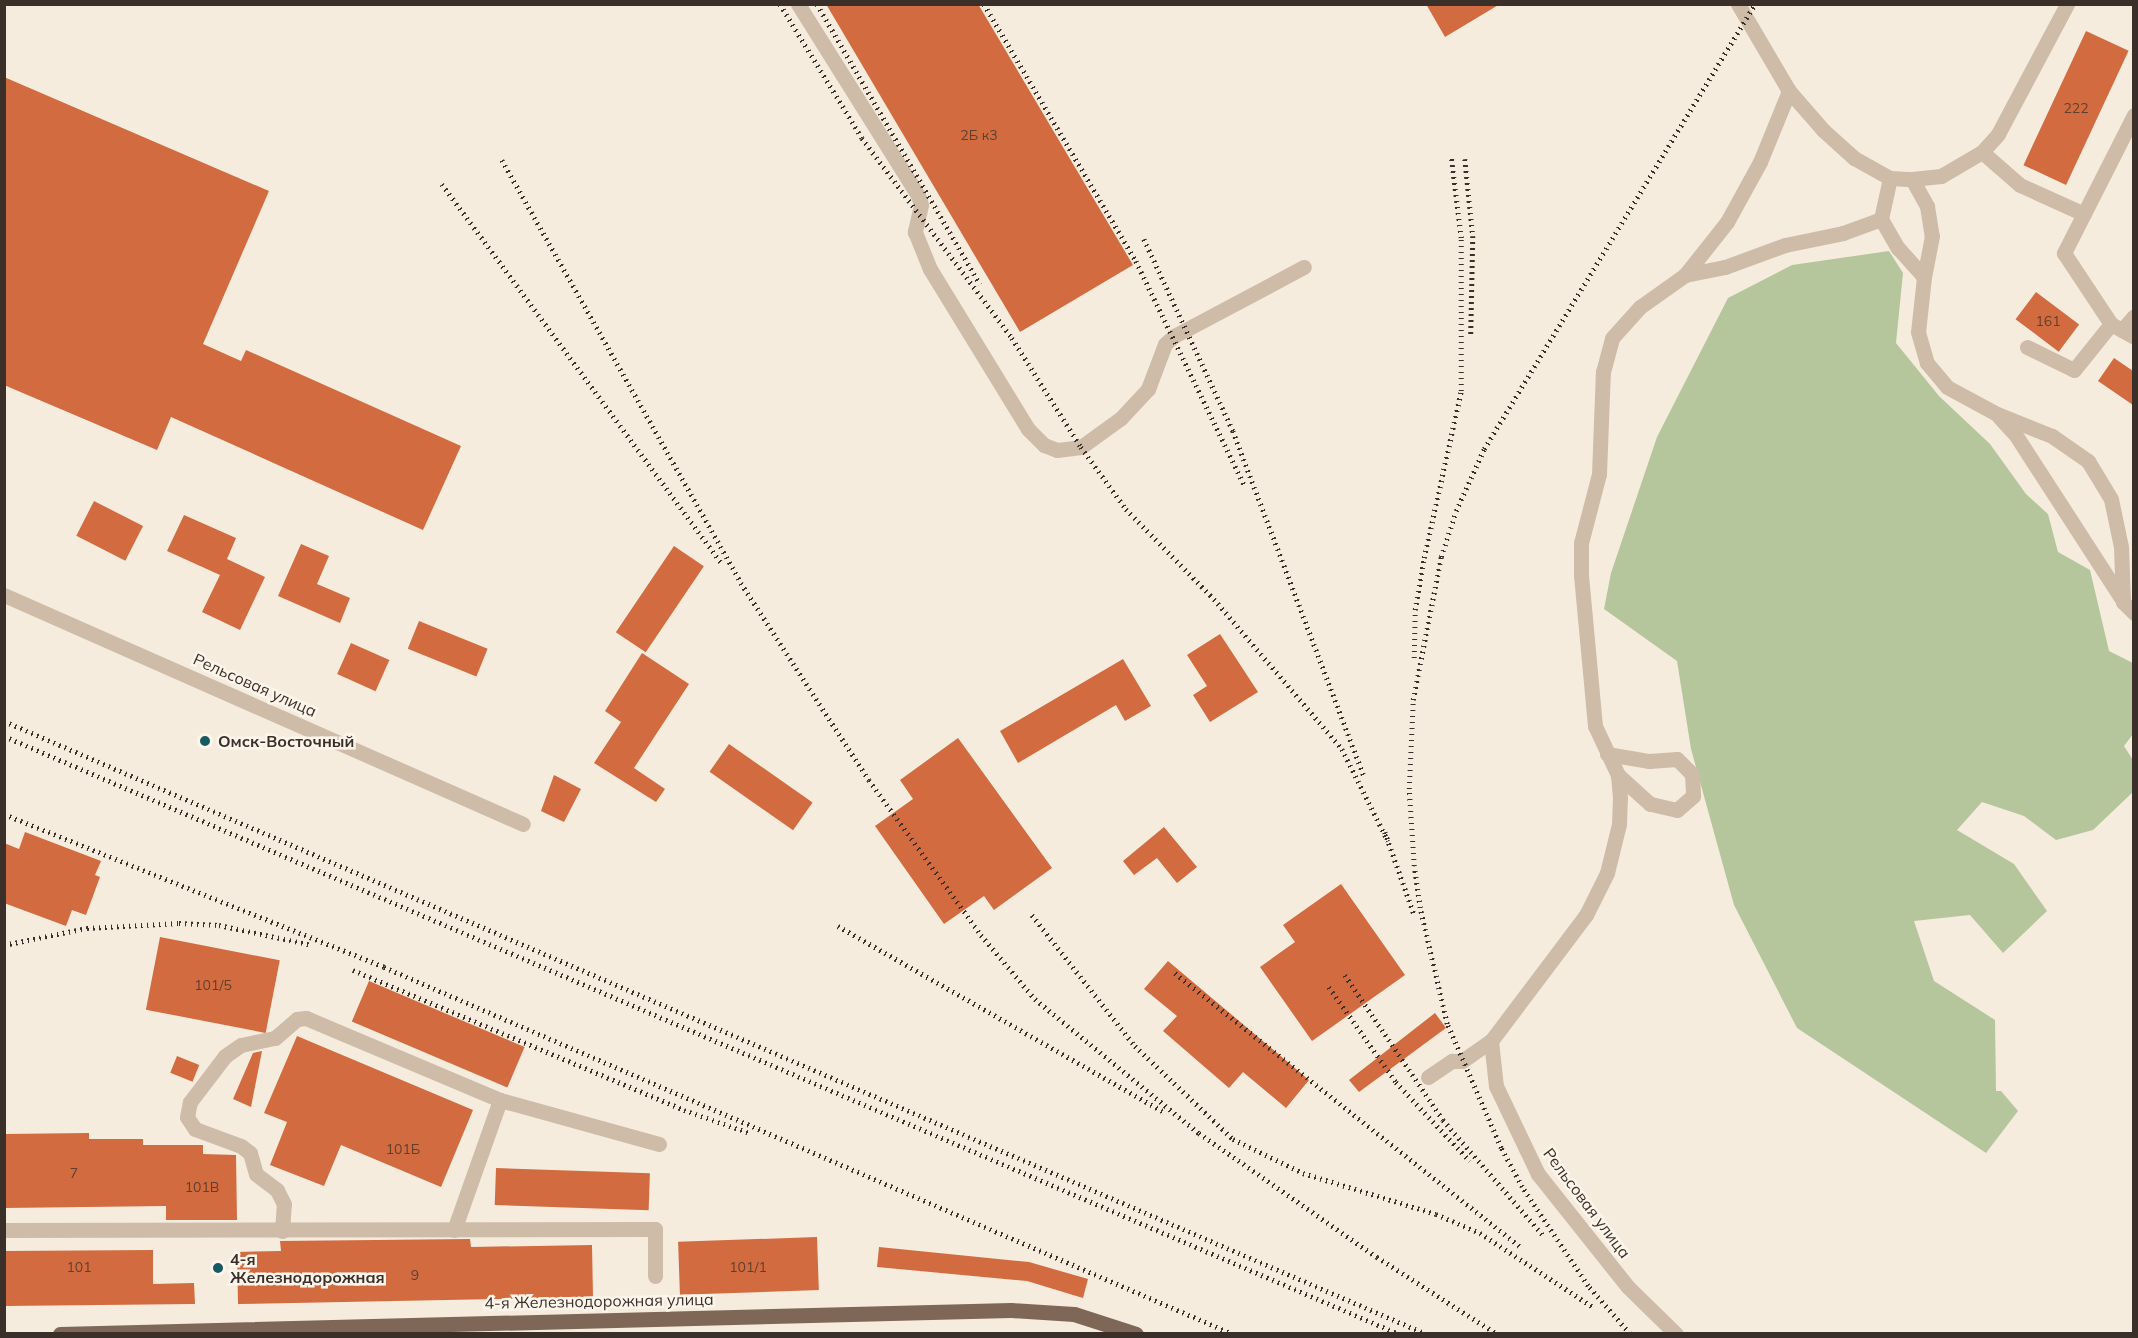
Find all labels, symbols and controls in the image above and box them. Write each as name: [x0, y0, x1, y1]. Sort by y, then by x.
house number: 222: [2063, 100, 2089, 116]
house number: 2Б к3: [960, 127, 998, 143]
house number: 161: [2035, 313, 2061, 329]
street label: Рельсовая улица: [190, 649, 320, 721]
place label: Омск-Восточный: [218, 731, 354, 751]
marker: Омск-Восточный: [196, 732, 214, 750]
house number: 101/5: [194, 977, 232, 993]
house number: 101Б: [386, 1141, 420, 1157]
street label: Рельсовая улица: [1539, 1144, 1635, 1262]
house number: 7: [70, 1165, 78, 1181]
house number: 101В: [185, 1179, 219, 1195]
place label: 4-я Железнодорожная: [230, 1249, 385, 1287]
house number: 101: [66, 1259, 92, 1275]
house number: 101/1: [729, 1259, 767, 1275]
marker: 4-я Железнодорожная: [211, 1261, 225, 1275]
house number: 9: [411, 1267, 419, 1283]
street label: 4-я Железнодорожная улица: [484, 1289, 714, 1313]

